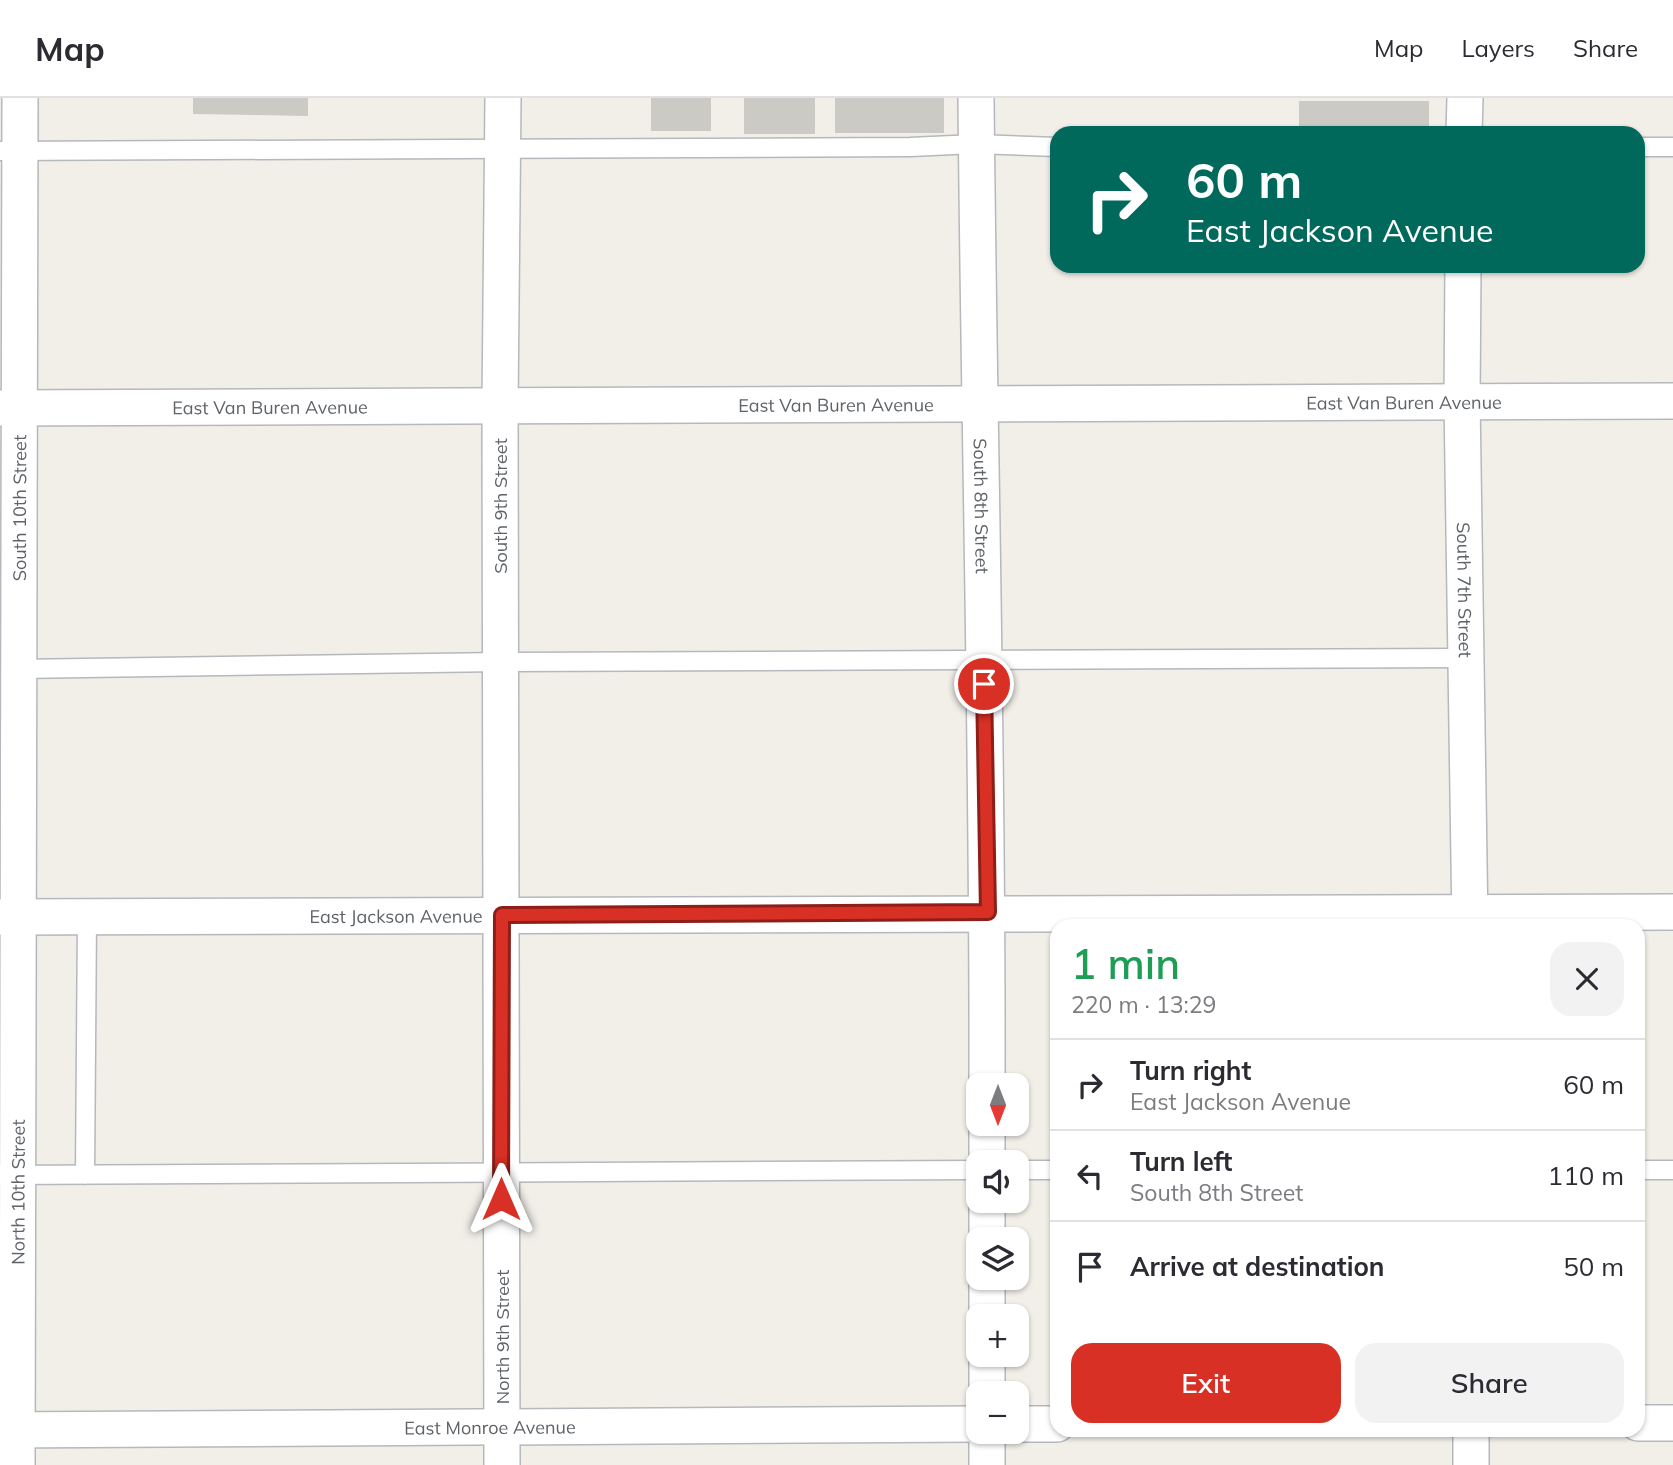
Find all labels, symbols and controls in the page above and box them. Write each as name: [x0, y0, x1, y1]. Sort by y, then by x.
text: Map: [35, 28, 105, 69]
text: Map: [1374, 33, 1423, 63]
text: Layers: [1461, 33, 1535, 63]
text: Share: [1573, 33, 1638, 63]
text: 60 m: [1186, 149, 1302, 210]
icon: right: [1071, 154, 1162, 245]
text: East Jackson Avenue: [1186, 210, 1494, 250]
street label: East Van Buren Avenue: [1306, 390, 1502, 414]
street label: East Van Buren Avenue: [738, 393, 934, 416]
street label: East Van Buren Avenue: [172, 395, 368, 419]
street label: South 10th Street: [7, 435, 31, 581]
street label: South 9th Street: [489, 438, 512, 574]
street label: South 8th Street: [969, 438, 994, 574]
street label: South 7th Street: [1452, 522, 1477, 658]
pin: [954, 654, 1014, 714]
icon: arrive: [965, 665, 1003, 703]
street label: East Jackson Avenue: [309, 904, 483, 928]
text: 1 min: [1071, 937, 1180, 990]
button: close: [1550, 942, 1624, 1016]
text: 220 m · 13:29: [1071, 990, 1216, 1019]
text: Turn right: [1130, 1054, 1251, 1087]
icon: right: [1071, 1066, 1109, 1104]
text: 60 m: [1563, 1068, 1624, 1101]
north arrow: [966, 1073, 1029, 1136]
map controls: [966, 1073, 1029, 1444]
text: East Jackson Avenue: [1130, 1087, 1351, 1116]
street label: North 10th Street: [6, 1119, 29, 1265]
text: Turn left: [1130, 1145, 1232, 1178]
button: sound: [966, 1150, 1029, 1213]
icon: left: [1071, 1157, 1109, 1195]
text: 110 m: [1548, 1159, 1624, 1192]
position arrow: [464, 1162, 538, 1236]
text: South 8th Street: [1130, 1178, 1303, 1207]
button: layers: [966, 1227, 1029, 1290]
icon: arrive: [1071, 1248, 1109, 1286]
text: Arrive at destination: [1130, 1250, 1385, 1283]
text: 50 m: [1563, 1250, 1624, 1283]
street label: North 9th Street: [491, 1270, 514, 1404]
button: +: [966, 1304, 1029, 1367]
button: Exit: [1071, 1343, 1341, 1423]
button: Share: [1355, 1343, 1624, 1423]
button: −: [966, 1381, 1029, 1444]
street label: East Monroe Avenue: [404, 1415, 576, 1439]

